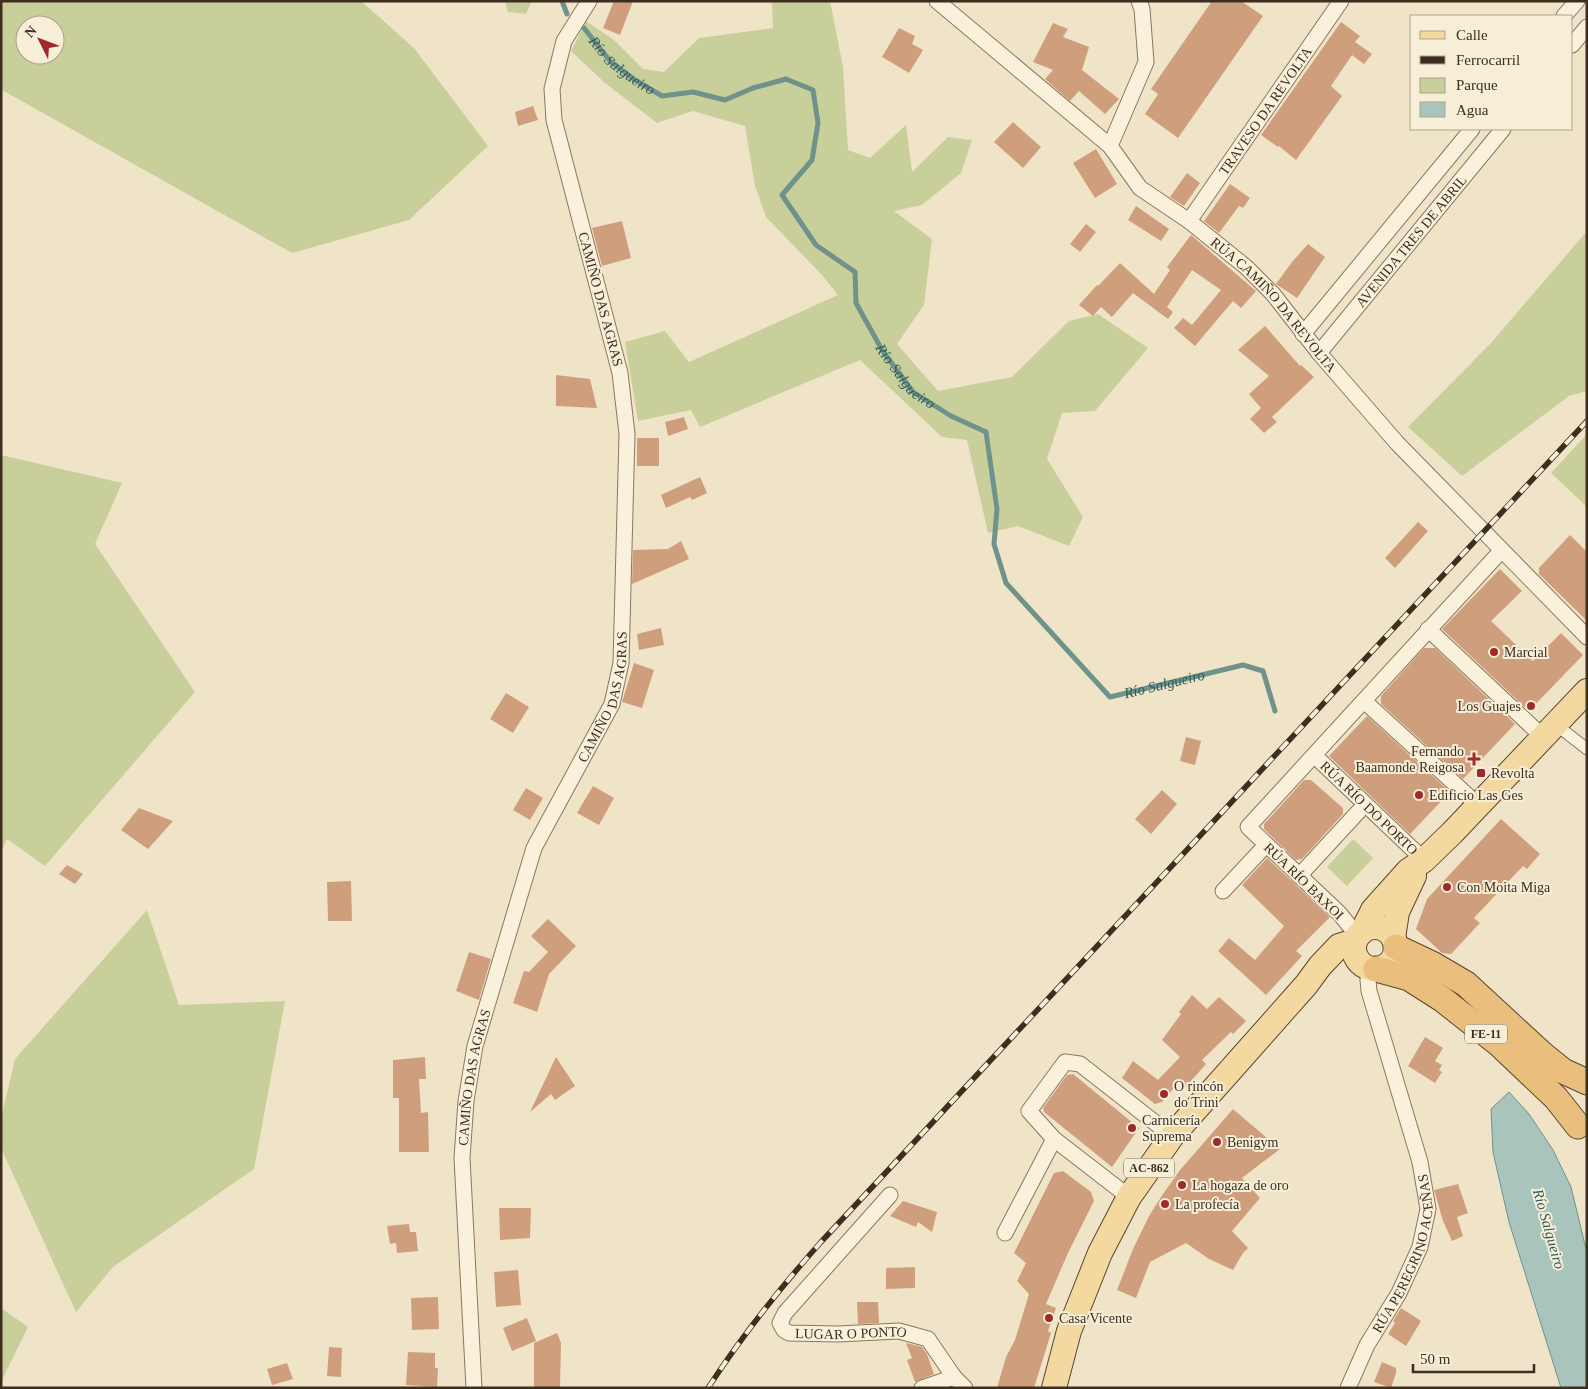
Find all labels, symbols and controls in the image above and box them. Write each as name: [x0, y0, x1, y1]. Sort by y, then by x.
north arrow: [15, 15, 65, 65]
legend: [1410, 15, 1573, 130]
text: N: [22, 23, 40, 40]
text: Calle: [1456, 27, 1488, 43]
water label: Río Salgueiro: [585, 32, 658, 98]
street label: TRAVESO DA REVOLTA: [1216, 43, 1316, 178]
text: Ferrocarril: [1456, 52, 1520, 68]
text: Parque: [1456, 77, 1498, 93]
text: Agua: [1456, 102, 1489, 118]
street label: AVENIDA TRES DE ABRIL: [1353, 172, 1470, 310]
street label: CAMIÑO DAS AGRAS: [575, 230, 626, 368]
street label: RÚA CAMIÑO DA REVOLTA: [1208, 235, 1340, 376]
water label: Río Salgueiro: [872, 340, 938, 412]
street label: CAMIÑO DAS AGRAS: [575, 631, 630, 765]
place label: Marcial: [1504, 645, 1548, 660]
marker: Marcial: [1488, 646, 1500, 658]
water label: Río Salgueiro: [1121, 666, 1207, 702]
place label: Los Guajes: [1458, 699, 1521, 714]
marker: Los Guajes: [1525, 700, 1537, 712]
place label: Fernando Baamonde Reigosa: [1356, 744, 1465, 775]
marker: Fernando Baamonde Reigosa: [1468, 753, 1480, 765]
street label: RÚA RÍO DO PORTO: [1317, 758, 1421, 858]
place label: Revolta: [1491, 766, 1535, 781]
marker: Revolta: [1475, 767, 1487, 779]
place label: Edificio Las Ges: [1429, 788, 1523, 803]
marker: Edificio Las Ges: [1413, 789, 1425, 801]
street label: RÚA RÍO BAXOI: [1261, 839, 1347, 923]
place label: Con Moita Miga: [1457, 880, 1551, 895]
marker: Con Moita Miga: [1441, 881, 1453, 893]
street label: CAMIÑO DAS AGRAS: [456, 1007, 494, 1146]
road number: FE-11: [1465, 1024, 1507, 1044]
place label: O rincón do Trini: [1174, 1079, 1223, 1110]
marker: O rincón do Trini: [1158, 1088, 1170, 1100]
place label: Carnicería Suprema: [1142, 1113, 1201, 1144]
marker: Carnicería Suprema: [1126, 1122, 1138, 1134]
place label: Benigym: [1227, 1135, 1278, 1150]
marker: Benigym: [1211, 1136, 1223, 1148]
road number: AC-862: [1124, 1158, 1174, 1178]
street label: RÚA PEREGRINO ACEÑAS: [1369, 1173, 1436, 1335]
place label: La hogaza de oro: [1192, 1178, 1289, 1193]
marker: La hogaza de oro: [1176, 1179, 1188, 1191]
water label: Río Salgueiro: [1530, 1186, 1568, 1271]
place label: La profecía: [1175, 1197, 1240, 1212]
marker: La profecía: [1159, 1198, 1171, 1210]
place label: Casa Vicente: [1059, 1311, 1132, 1326]
marker: Casa Vicente: [1043, 1312, 1055, 1324]
street label: LUGAR O PONTO: [795, 1324, 908, 1342]
scale bar: [1413, 1342, 1534, 1374]
text: 50 m: [1420, 1351, 1451, 1367]

